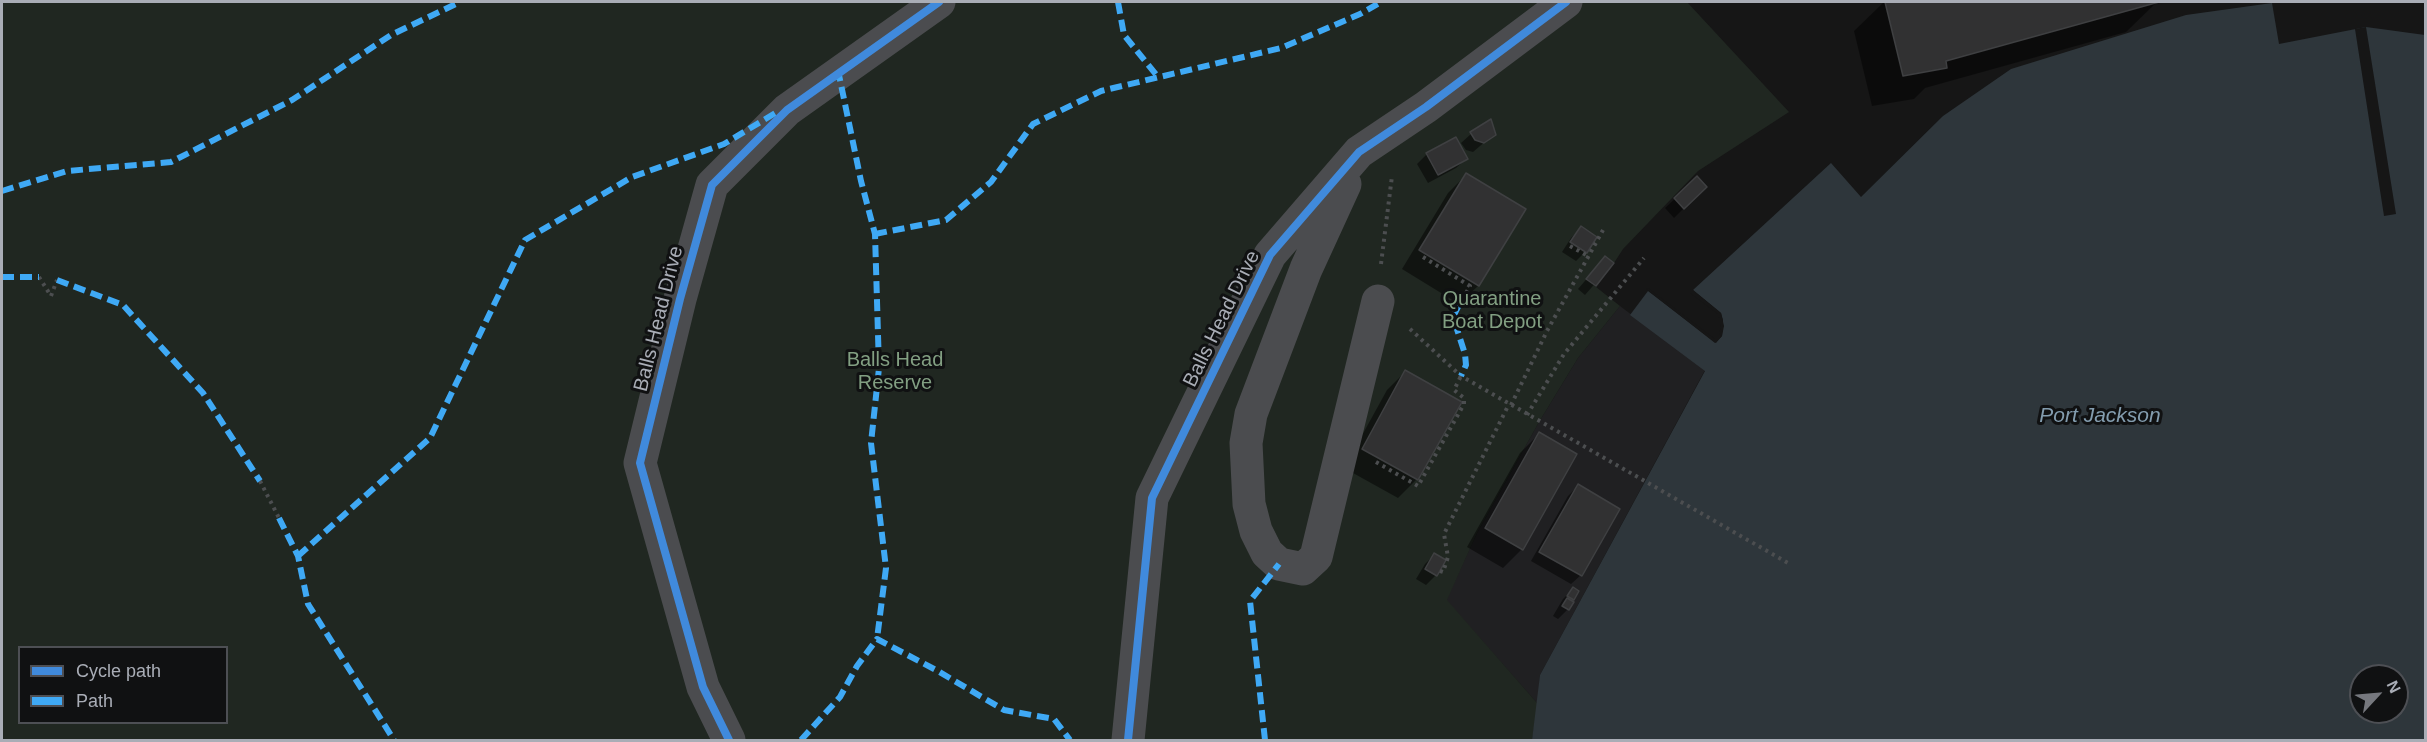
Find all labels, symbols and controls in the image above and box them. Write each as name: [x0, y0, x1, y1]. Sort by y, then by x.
street label: Balls Head Drive: [629, 244, 689, 394]
street label: Balls Head Drive: [1179, 247, 1265, 391]
park label: Quarantine Boat Depot: [1442, 287, 1542, 334]
park label: Balls Head Reserve: [847, 348, 943, 395]
water label: Port Jackson: [2039, 403, 2161, 429]
legend: [18, 646, 228, 724]
text: Cycle path: [76, 661, 161, 681]
north arrow: [2349, 664, 2409, 724]
text: N: [2384, 678, 2404, 696]
text: Path: [76, 691, 113, 711]

